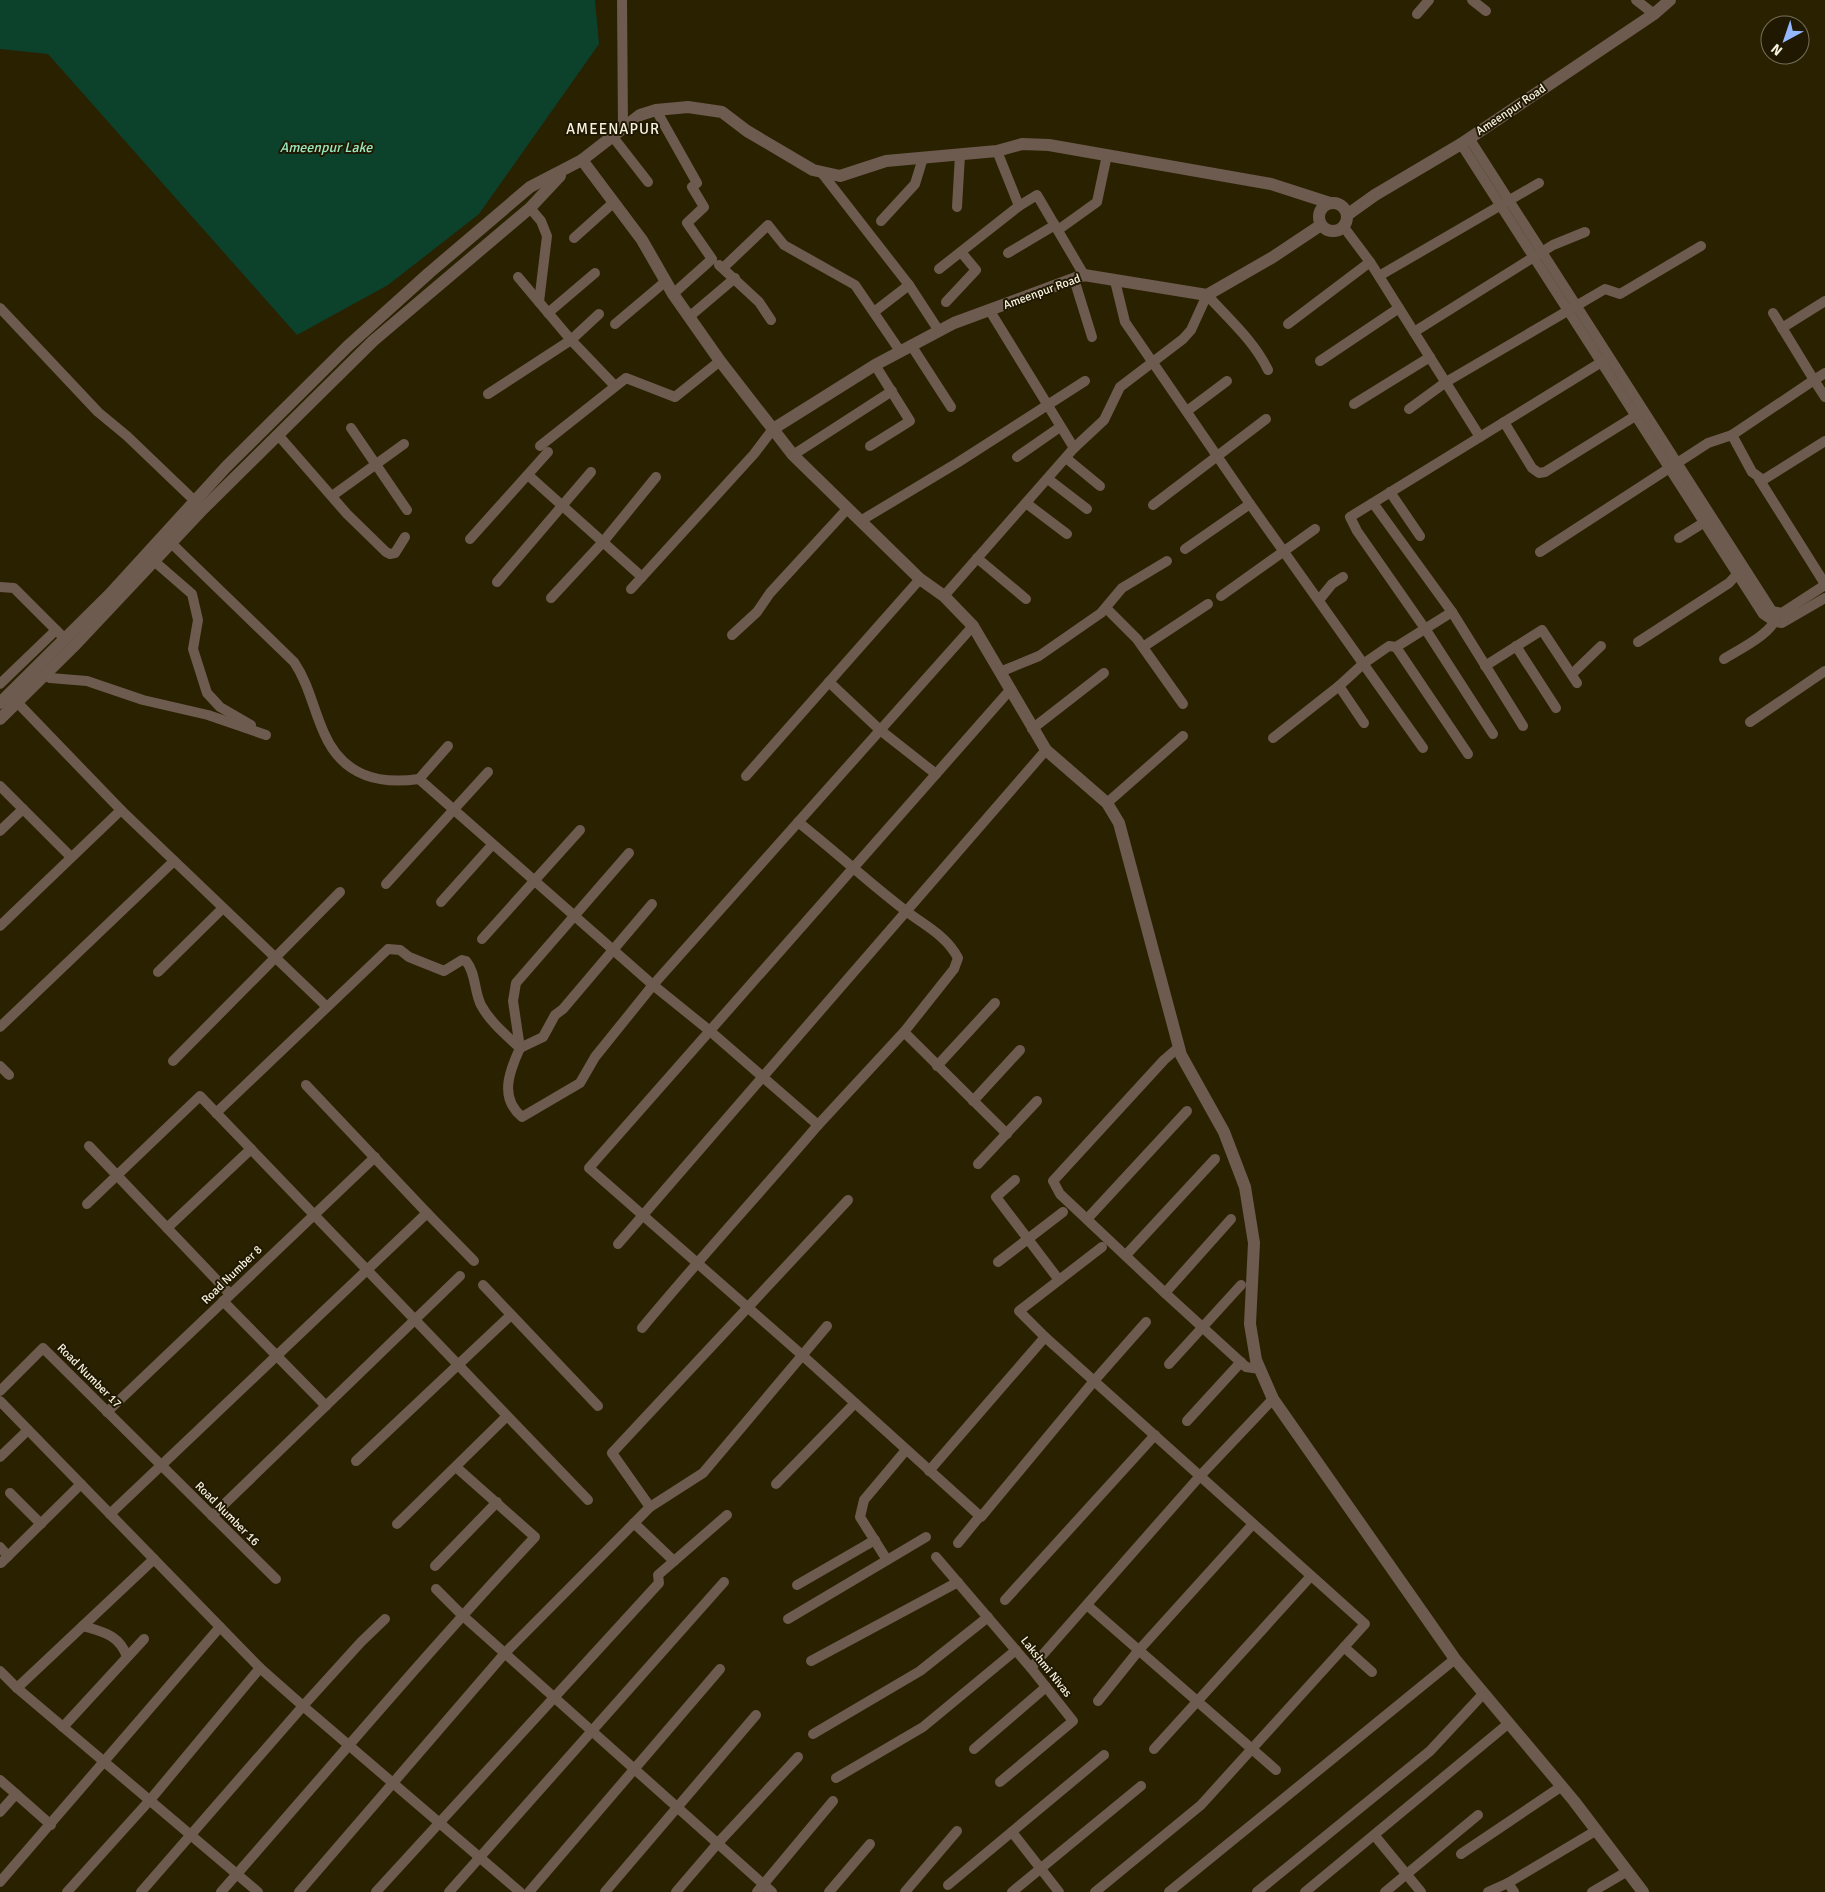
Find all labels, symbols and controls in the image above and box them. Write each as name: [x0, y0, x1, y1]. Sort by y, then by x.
north arrow: [1760, 15, 1810, 65]
text: N: [1768, 40, 1786, 59]
street label: Ameenpur Road: [1473, 81, 1549, 139]
district label: AMEENAPUR: [566, 120, 660, 138]
water label: Ameenpur Lake: [280, 139, 373, 156]
street label: Ameenpur Road: [1001, 271, 1083, 313]
street label: Road Number 8: [199, 1242, 265, 1308]
street label: Road Number 17: [54, 1341, 124, 1411]
street label: Road Number 16: [192, 1479, 262, 1549]
street label: Lakshmi Nivas: [1017, 1634, 1075, 1700]

